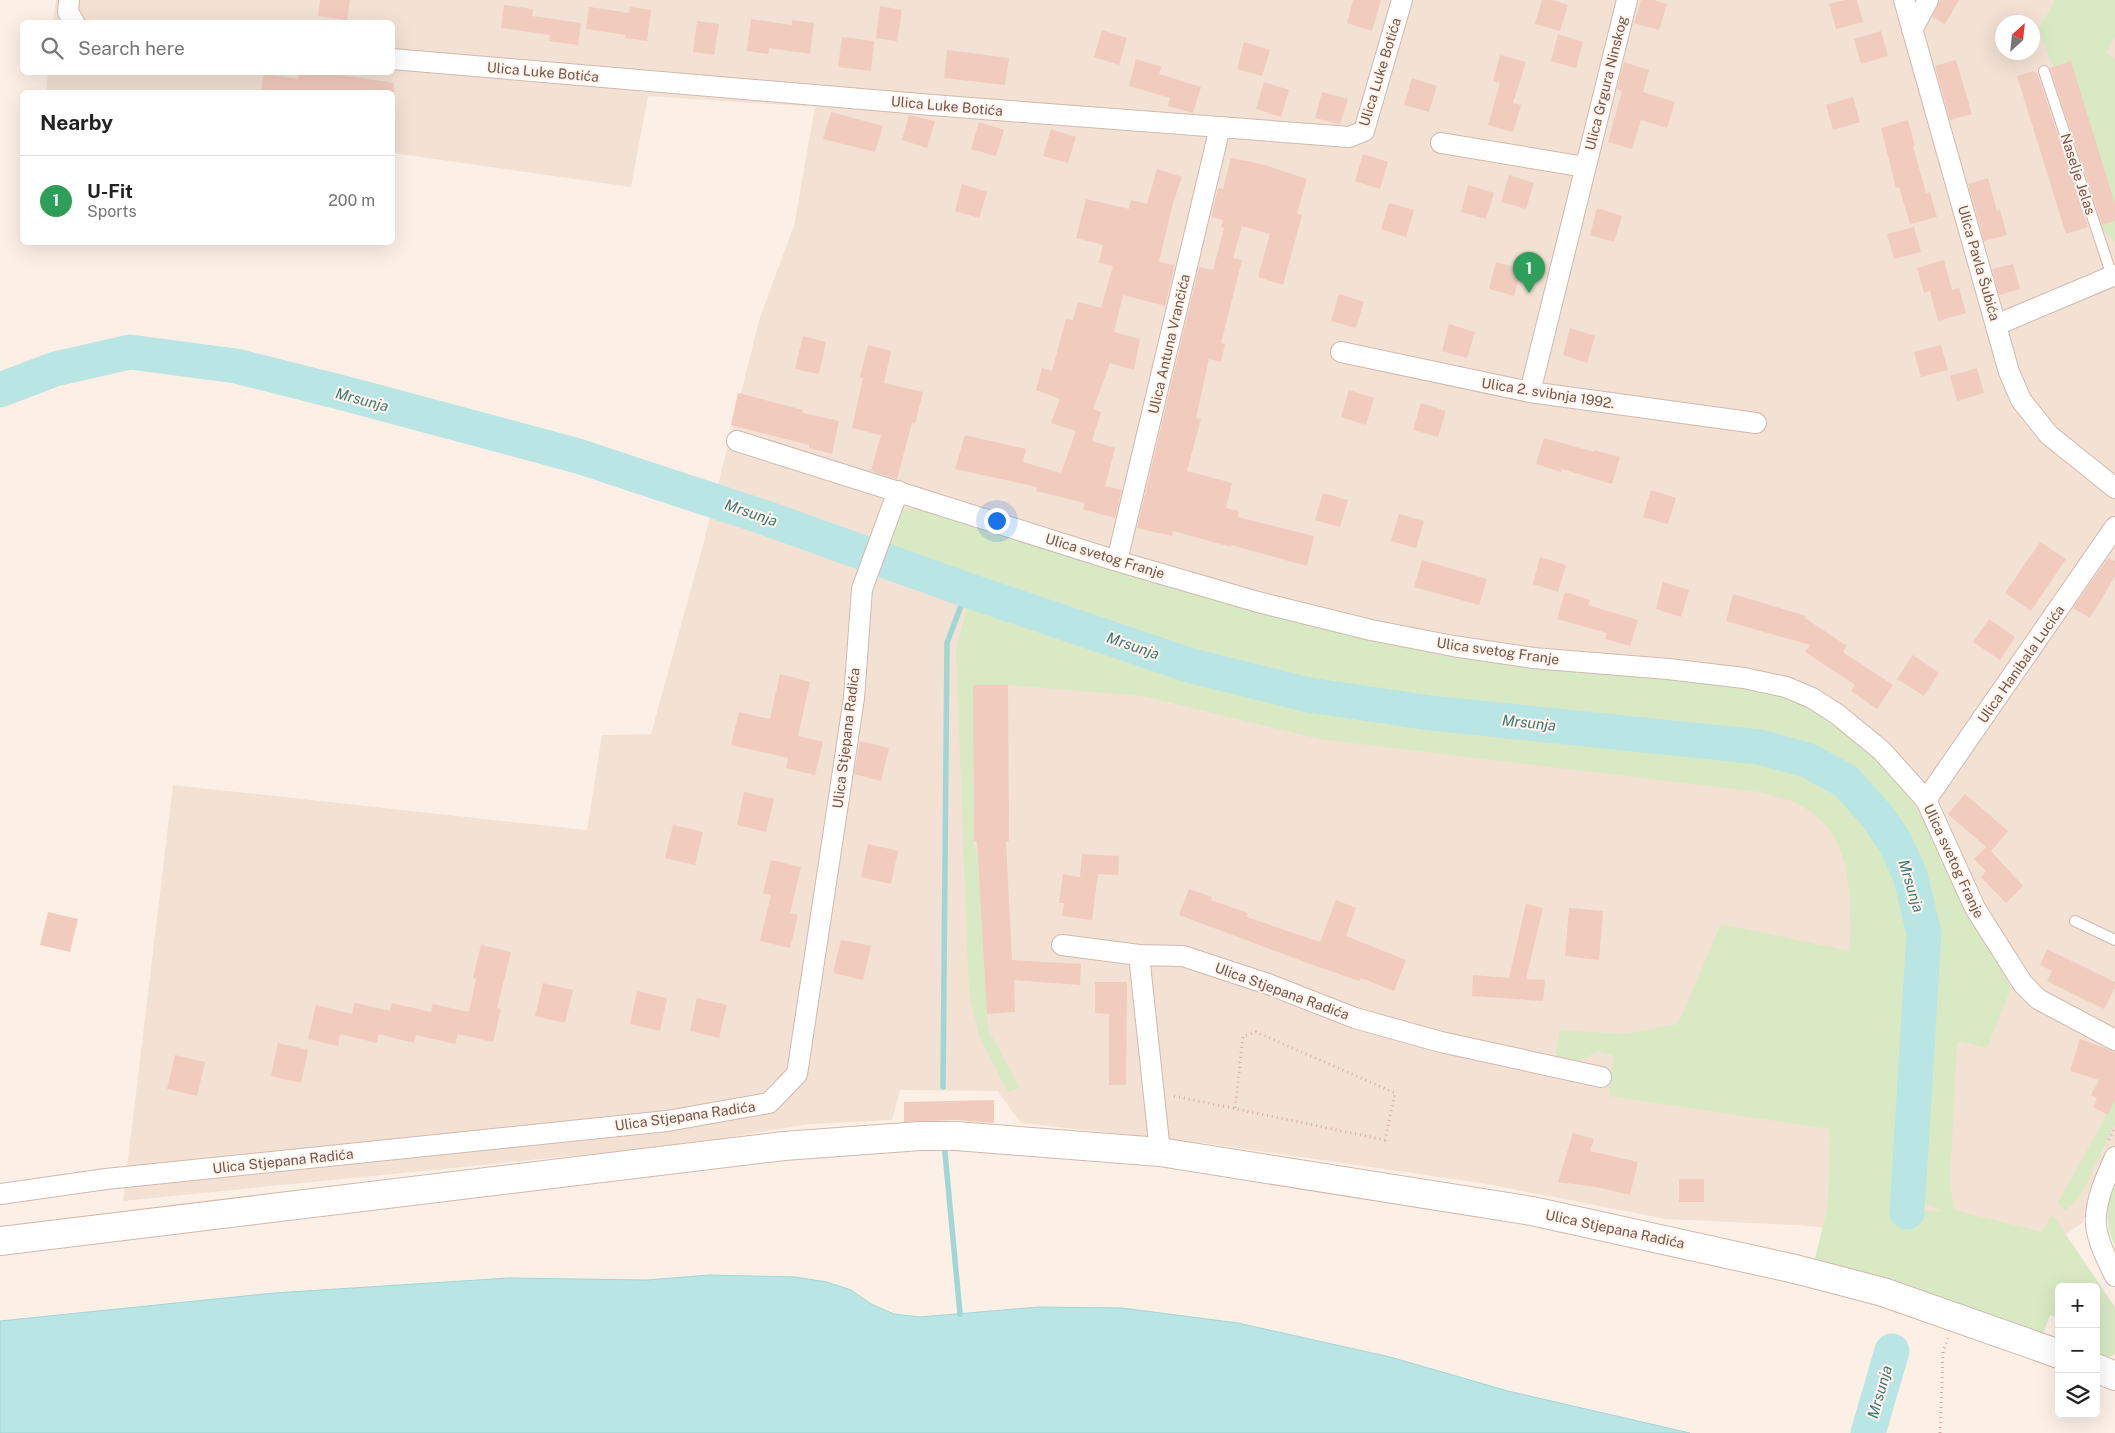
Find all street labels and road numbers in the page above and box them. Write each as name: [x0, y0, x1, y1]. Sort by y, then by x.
street label: Ulica Grgura Ninskog: [1582, 14, 1631, 152]
street label: Ulica Luke Botića: [1356, 16, 1404, 128]
street label: Ulica Luke Botića: [486, 59, 600, 85]
street label: Ulica Luke Botića: [890, 93, 1004, 119]
street label: Naselje Jelas: [2057, 131, 2099, 217]
street label: Ulica Pavla Šubića: [1955, 203, 2004, 323]
street label: Ulica Antuna Vrančića: [1145, 273, 1193, 415]
street label: Ulica 2. svibnja 1992.: [1480, 375, 1616, 411]
street label: Ulica svetog Franje: [1043, 530, 1167, 582]
street label: Ulica Hanibala Lucića: [1974, 602, 2068, 726]
street label: Ulica svetog Franje: [1436, 634, 1561, 668]
street label: Ulica Stjepana Radića: [829, 667, 863, 809]
street label: Ulica svetog Franje: [1921, 801, 1987, 921]
street label: Ulica Stjepana Radića: [1213, 959, 1351, 1023]
street label: Ulica Stjepana Radića: [614, 1098, 756, 1134]
street label: Ulica Stjepana Radića: [212, 1146, 354, 1176]
street label: Ulica Stjepana Radića: [1544, 1206, 1686, 1252]

